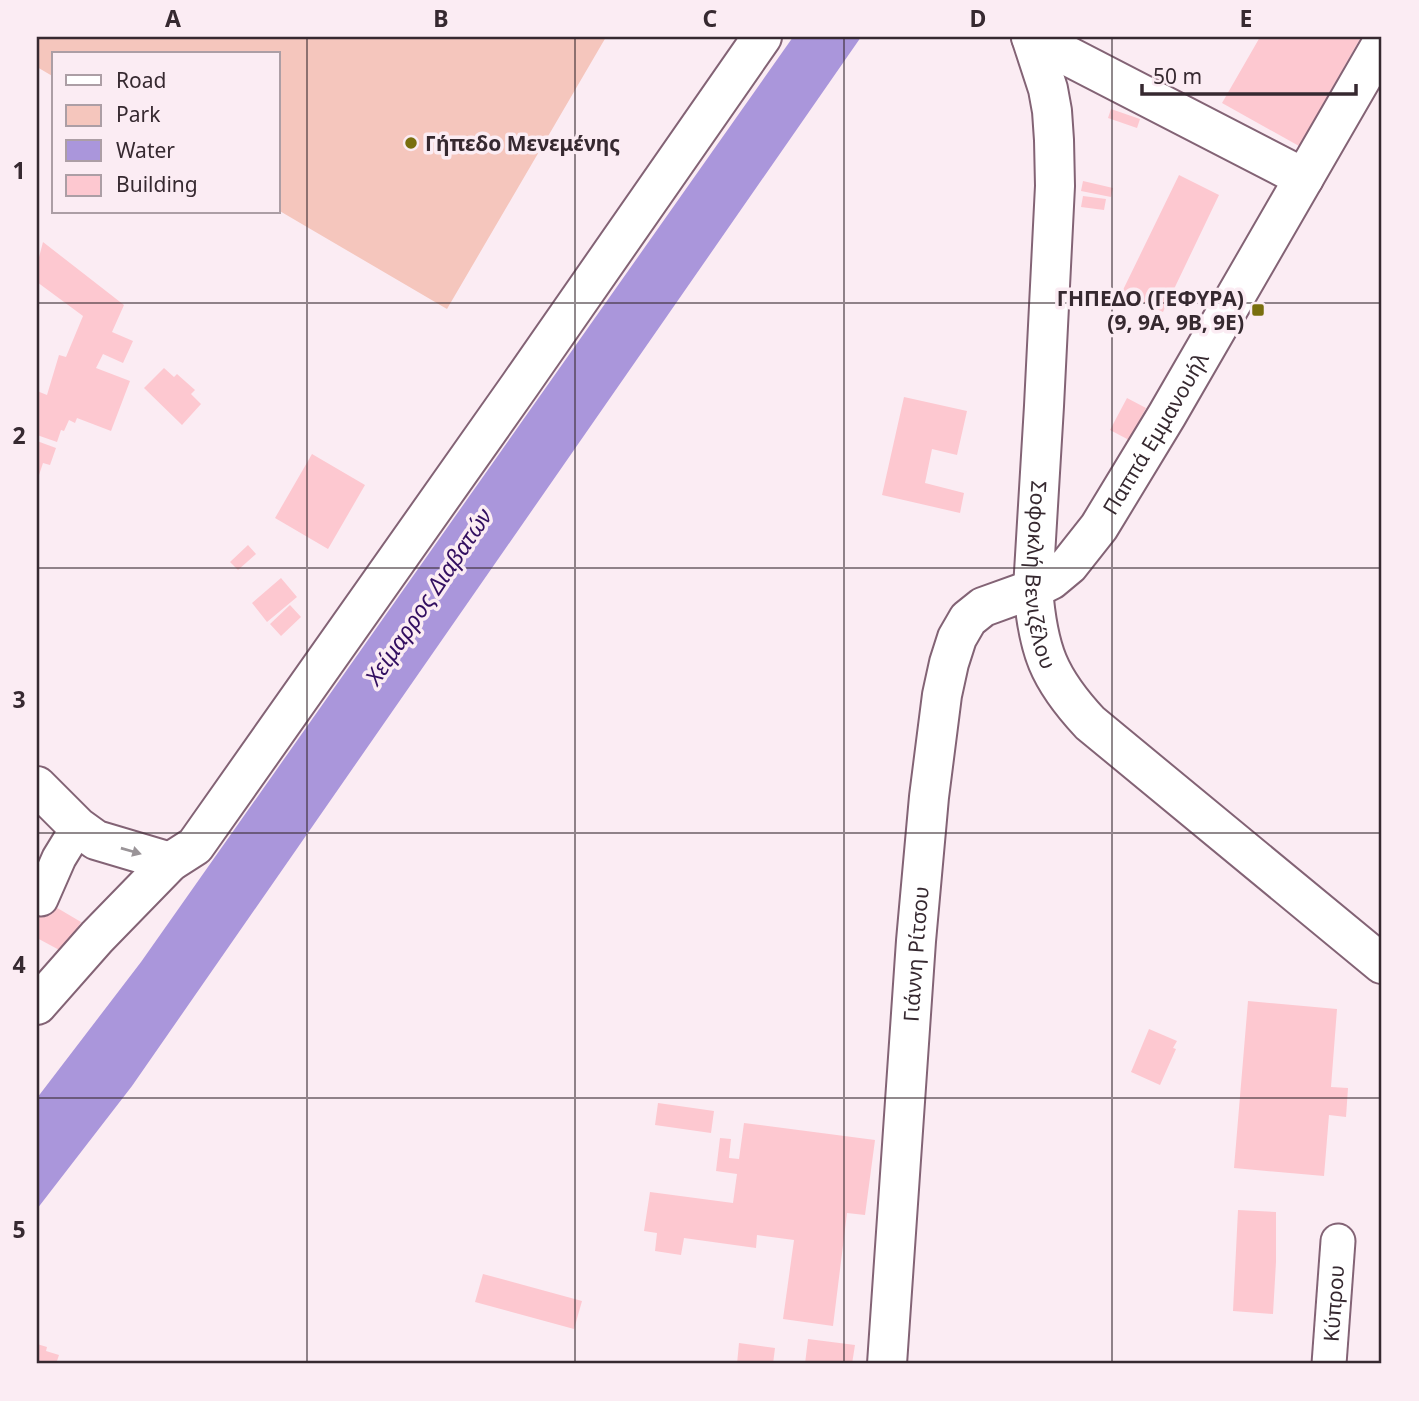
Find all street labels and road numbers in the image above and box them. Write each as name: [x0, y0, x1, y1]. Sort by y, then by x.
street label: Παππά Εμμανουήλ: [1096, 347, 1214, 520]
street label: Σοφοκλή Βενιζέλου: [1019, 480, 1063, 673]
street label: Γιάννη Ρίτσου: [896, 885, 935, 1023]
street label: Κύπρου: [1317, 1264, 1350, 1343]

